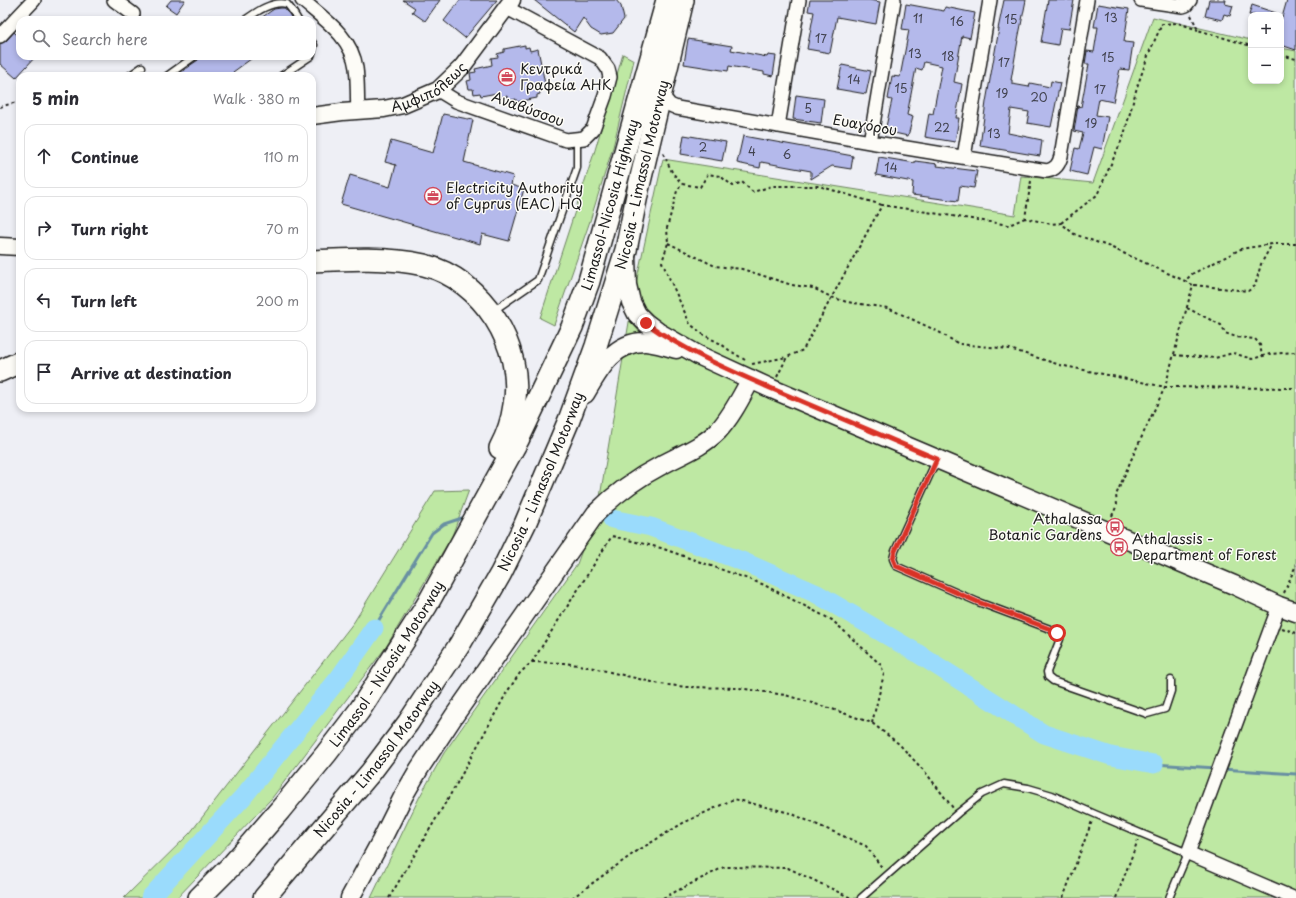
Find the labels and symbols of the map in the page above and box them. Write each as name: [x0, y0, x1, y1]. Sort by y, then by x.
house number: 13: [1104, 8, 1118, 26]
house number: 11: [913, 9, 923, 27]
house number: 15: [1004, 10, 1018, 28]
house number: 16: [950, 12, 964, 30]
house number: 17: [815, 29, 827, 47]
house number: 13: [908, 44, 922, 62]
house number: 18: [942, 47, 954, 65]
house number: 15: [1101, 48, 1115, 66]
house number: 17: [998, 53, 1010, 71]
street label: Αμφιπόλεως: [389, 57, 471, 117]
place label: Κεντρικά Γραφεία ΑΗΚ: [520, 58, 612, 95]
office icon: Κεντρικά Γραφεία ΑΗΚ: [497, 67, 517, 87]
house number: 14: [847, 70, 861, 88]
street label: Nicosia - Limassol Motorway: [610, 78, 674, 272]
house number: 15: [894, 79, 908, 97]
house number: 17: [1094, 80, 1106, 98]
house number: 19: [996, 84, 1008, 102]
street label: Αναβύσσου: [489, 86, 567, 131]
house number: 20: [1030, 88, 1048, 106]
house number: 5: [804, 99, 812, 117]
street label: Ευαγόρου: [831, 109, 899, 141]
house number: 19: [1085, 114, 1097, 132]
street label: Limassol-Nicosia Highway: [575, 117, 643, 293]
house number: 22: [934, 118, 950, 136]
house number: 13: [987, 124, 1001, 142]
house number: 2: [699, 138, 707, 156]
house number: 4: [748, 142, 756, 160]
house number: 6: [783, 145, 791, 163]
house number: 14: [884, 158, 898, 176]
place label: Electricity Authority of Cyprus (EAC) HQ: [446, 177, 583, 214]
office icon: Electricity Authority of Cyprus (EAC) HQ: [423, 186, 443, 206]
route end: [637, 314, 655, 332]
street label: Nicosia - Limassol Motorway: [492, 389, 588, 575]
place label: Athalassa Botanic Gardens: [988, 508, 1102, 545]
bus stop icon: Athalassa Botanic Gardens: [1105, 517, 1125, 537]
place label: Athalassis - Department of Forest: [1132, 528, 1277, 565]
bus stop icon: Athalassis - Department of Forest: [1109, 537, 1129, 557]
street label: Limassol - Nicosia Motorway: [324, 577, 448, 751]
route start: [1048, 624, 1066, 642]
street label: Nicosia - Limassol Motorway: [309, 676, 443, 842]

